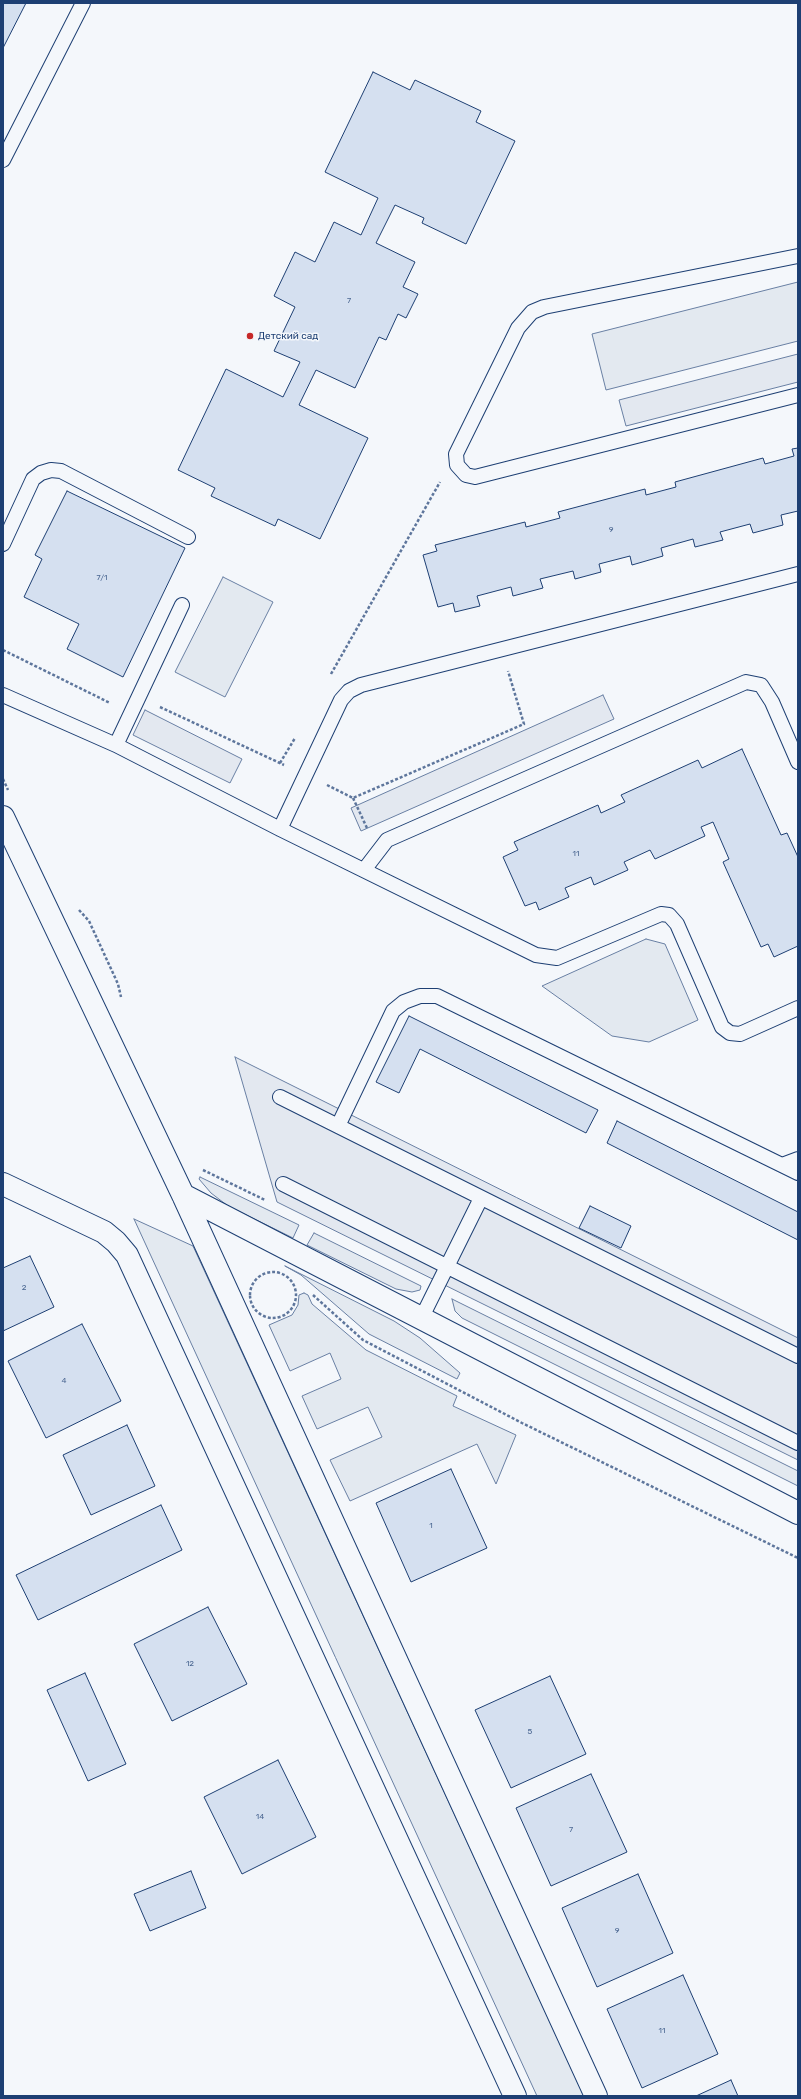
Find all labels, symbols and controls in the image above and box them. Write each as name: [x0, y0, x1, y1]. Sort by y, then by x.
house number: 7: [347, 296, 351, 306]
place label: Детский сад: [258, 330, 318, 342]
marker: Детский сад: [245, 331, 255, 341]
house number: 9: [609, 525, 613, 535]
house number: 7/1: [97, 573, 107, 583]
house number: 11: [573, 849, 579, 859]
house number: 2: [22, 1283, 26, 1293]
house number: 4: [62, 1376, 66, 1386]
house number: 1: [429, 1521, 433, 1531]
house number: 12: [186, 1659, 194, 1669]
house number: 5: [528, 1727, 532, 1737]
house number: 14: [256, 1812, 264, 1822]
house number: 7: [569, 1825, 573, 1835]
house number: 9: [615, 1926, 619, 1936]
house number: 11: [659, 2026, 665, 2036]

